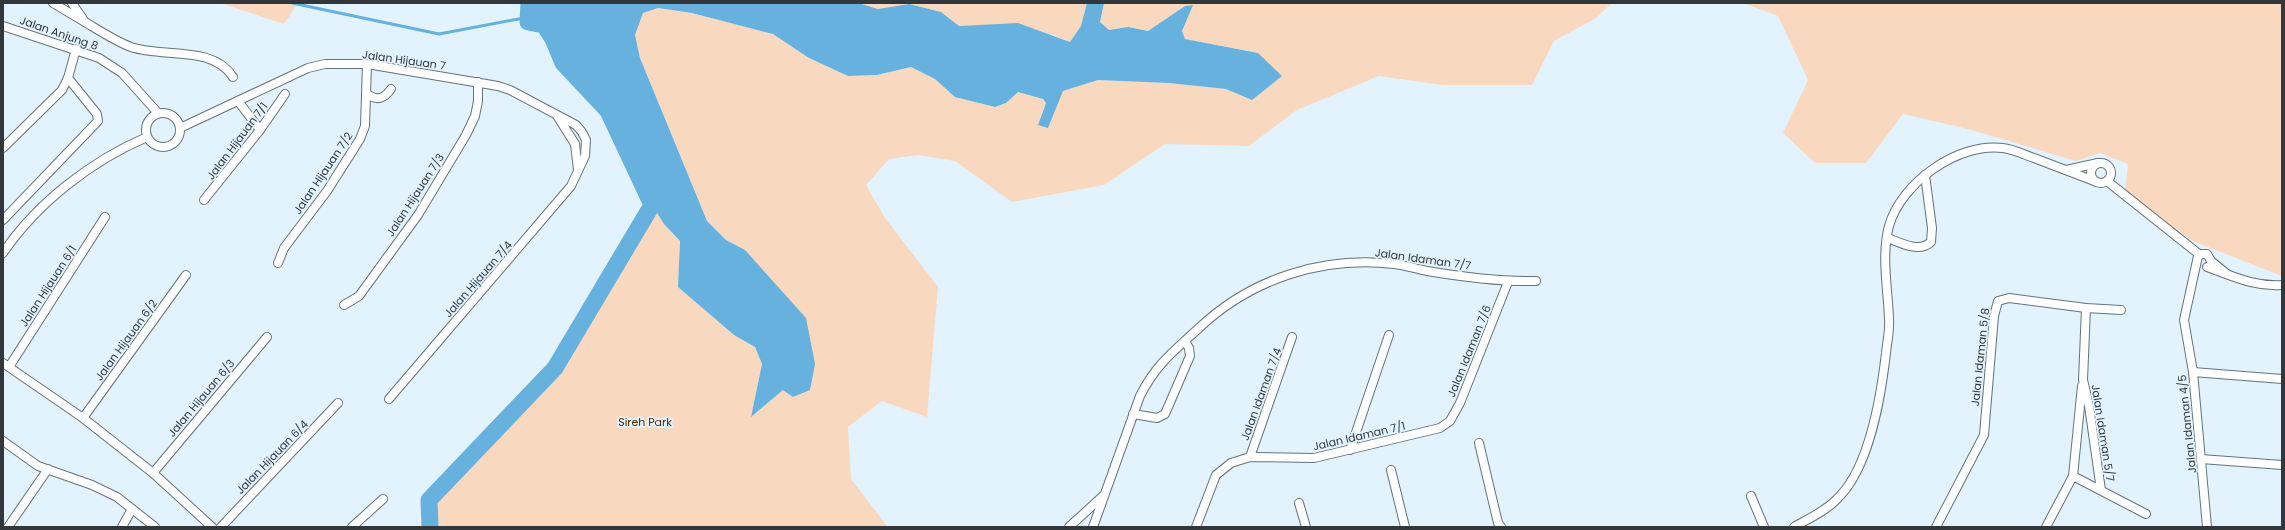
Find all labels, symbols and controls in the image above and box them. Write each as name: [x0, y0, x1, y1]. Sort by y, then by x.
street label: Jalan Anjung 8: [18, 12, 100, 54]
street label: Jalan Hijauan 7: [361, 46, 447, 74]
street label: Jalan Hijauan 7/1: [203, 99, 271, 183]
street label: Jalan Hijauan 7/2: [290, 129, 356, 217]
street label: Jalan Hijauan 7/3: [382, 150, 448, 240]
street label: Jalan Hijauan 7/4: [440, 237, 516, 321]
street label: Jalan Hijauan 6/1: [16, 242, 80, 330]
street label: Jalan Idaman 7/7: [1374, 244, 1472, 274]
street label: Jalan Hijauan 6/2: [91, 296, 161, 384]
street label: Jalan Idaman 7/6: [1443, 303, 1495, 399]
street label: Jalan Idaman 5/8: [1967, 307, 1993, 407]
street label: Jalan Idaman 7/4: [1237, 345, 1285, 443]
street label: Jalan Hijauan 6/3: [164, 356, 238, 440]
street label: Jalan Idaman 4/5: [2174, 374, 2200, 474]
street label: Jalan Idaman 5/7: [2087, 383, 2119, 483]
park label: Sireh Park: [618, 414, 672, 430]
street label: Jalan Hijauan 6/4: [232, 416, 312, 498]
street label: Jalan Idaman 7/1: [1311, 418, 1407, 454]

